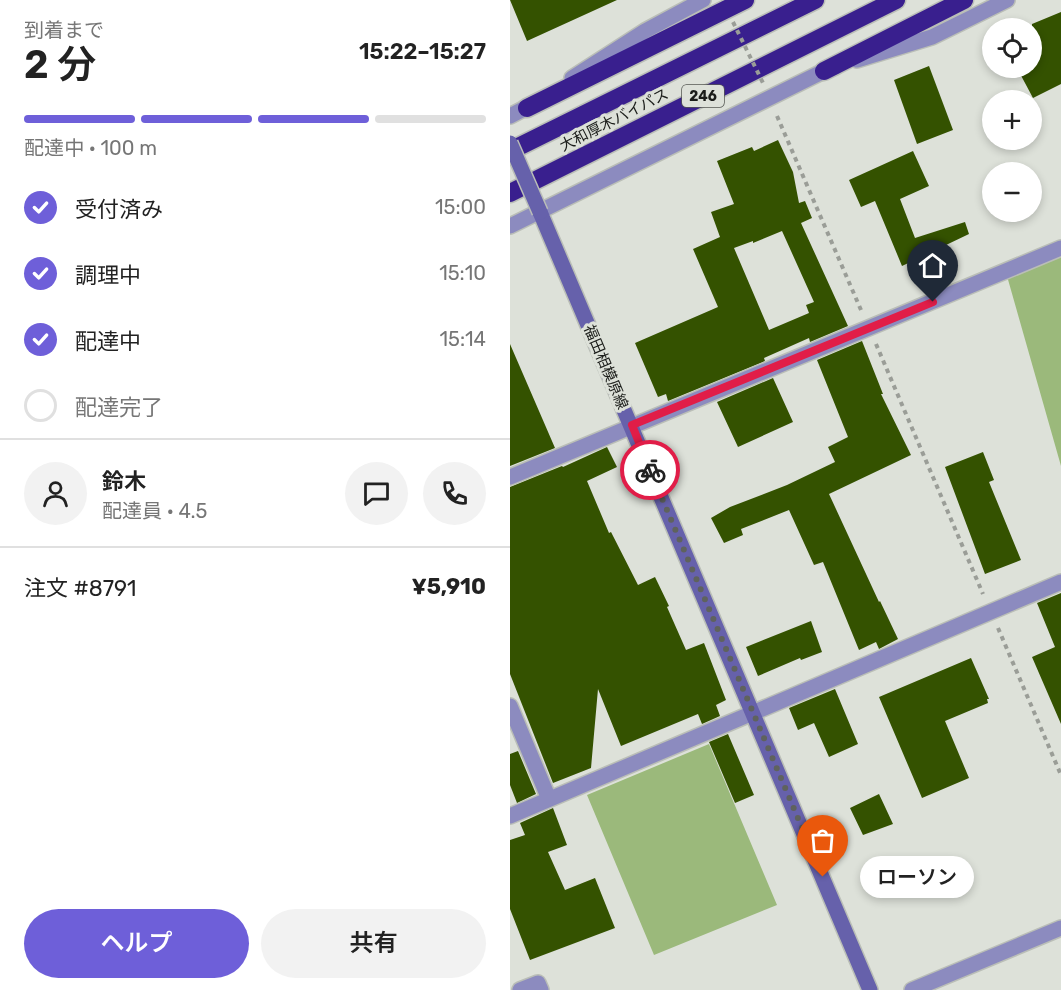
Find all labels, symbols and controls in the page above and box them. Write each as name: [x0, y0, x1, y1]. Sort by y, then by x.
text: 到着まで: [24, 18, 104, 42]
map controls: [982, 18, 1042, 222]
button: locate: [982, 18, 1042, 78]
text: 15:22–15:27: [359, 38, 486, 65]
text: 2 分: [24, 42, 96, 88]
street label: 大和厚木バイパス: [557, 85, 671, 155]
road number: 246: [682, 85, 724, 107]
button: +: [982, 90, 1042, 150]
text: 配達中 · 100 m: [24, 136, 157, 160]
button: −: [982, 162, 1042, 222]
icon: check: [24, 191, 57, 224]
text: 15:00: [435, 195, 486, 219]
text: 受付済み: [75, 196, 163, 223]
pin: [907, 240, 958, 302]
icon: home: [916, 249, 949, 282]
icon: check: [24, 257, 57, 290]
text: 15:10: [439, 261, 486, 285]
text: 調理中: [75, 262, 141, 289]
street label: 福田相模原線: [580, 322, 632, 412]
icon: check: [24, 323, 57, 356]
text: 15:14: [439, 327, 486, 351]
text: 配達中: [75, 328, 141, 355]
text: 配達完了: [75, 394, 163, 421]
courier: [620, 440, 680, 500]
icon: bike: [634, 454, 667, 487]
button: person: [24, 462, 87, 525]
button: chat: [345, 462, 408, 525]
button: phone: [423, 462, 486, 525]
text: 鈴木: [102, 468, 146, 495]
text: 配達員 · 4.5: [102, 499, 207, 523]
text: ¥5,910: [411, 573, 486, 600]
text: 注文 #8791: [24, 575, 136, 602]
pin: [797, 815, 848, 877]
icon: bag: [806, 824, 839, 857]
callout: ローソン: [859, 856, 973, 898]
text: ローソン: [877, 865, 957, 889]
button: ヘルプ: [24, 909, 249, 978]
button: 共有: [261, 909, 486, 978]

